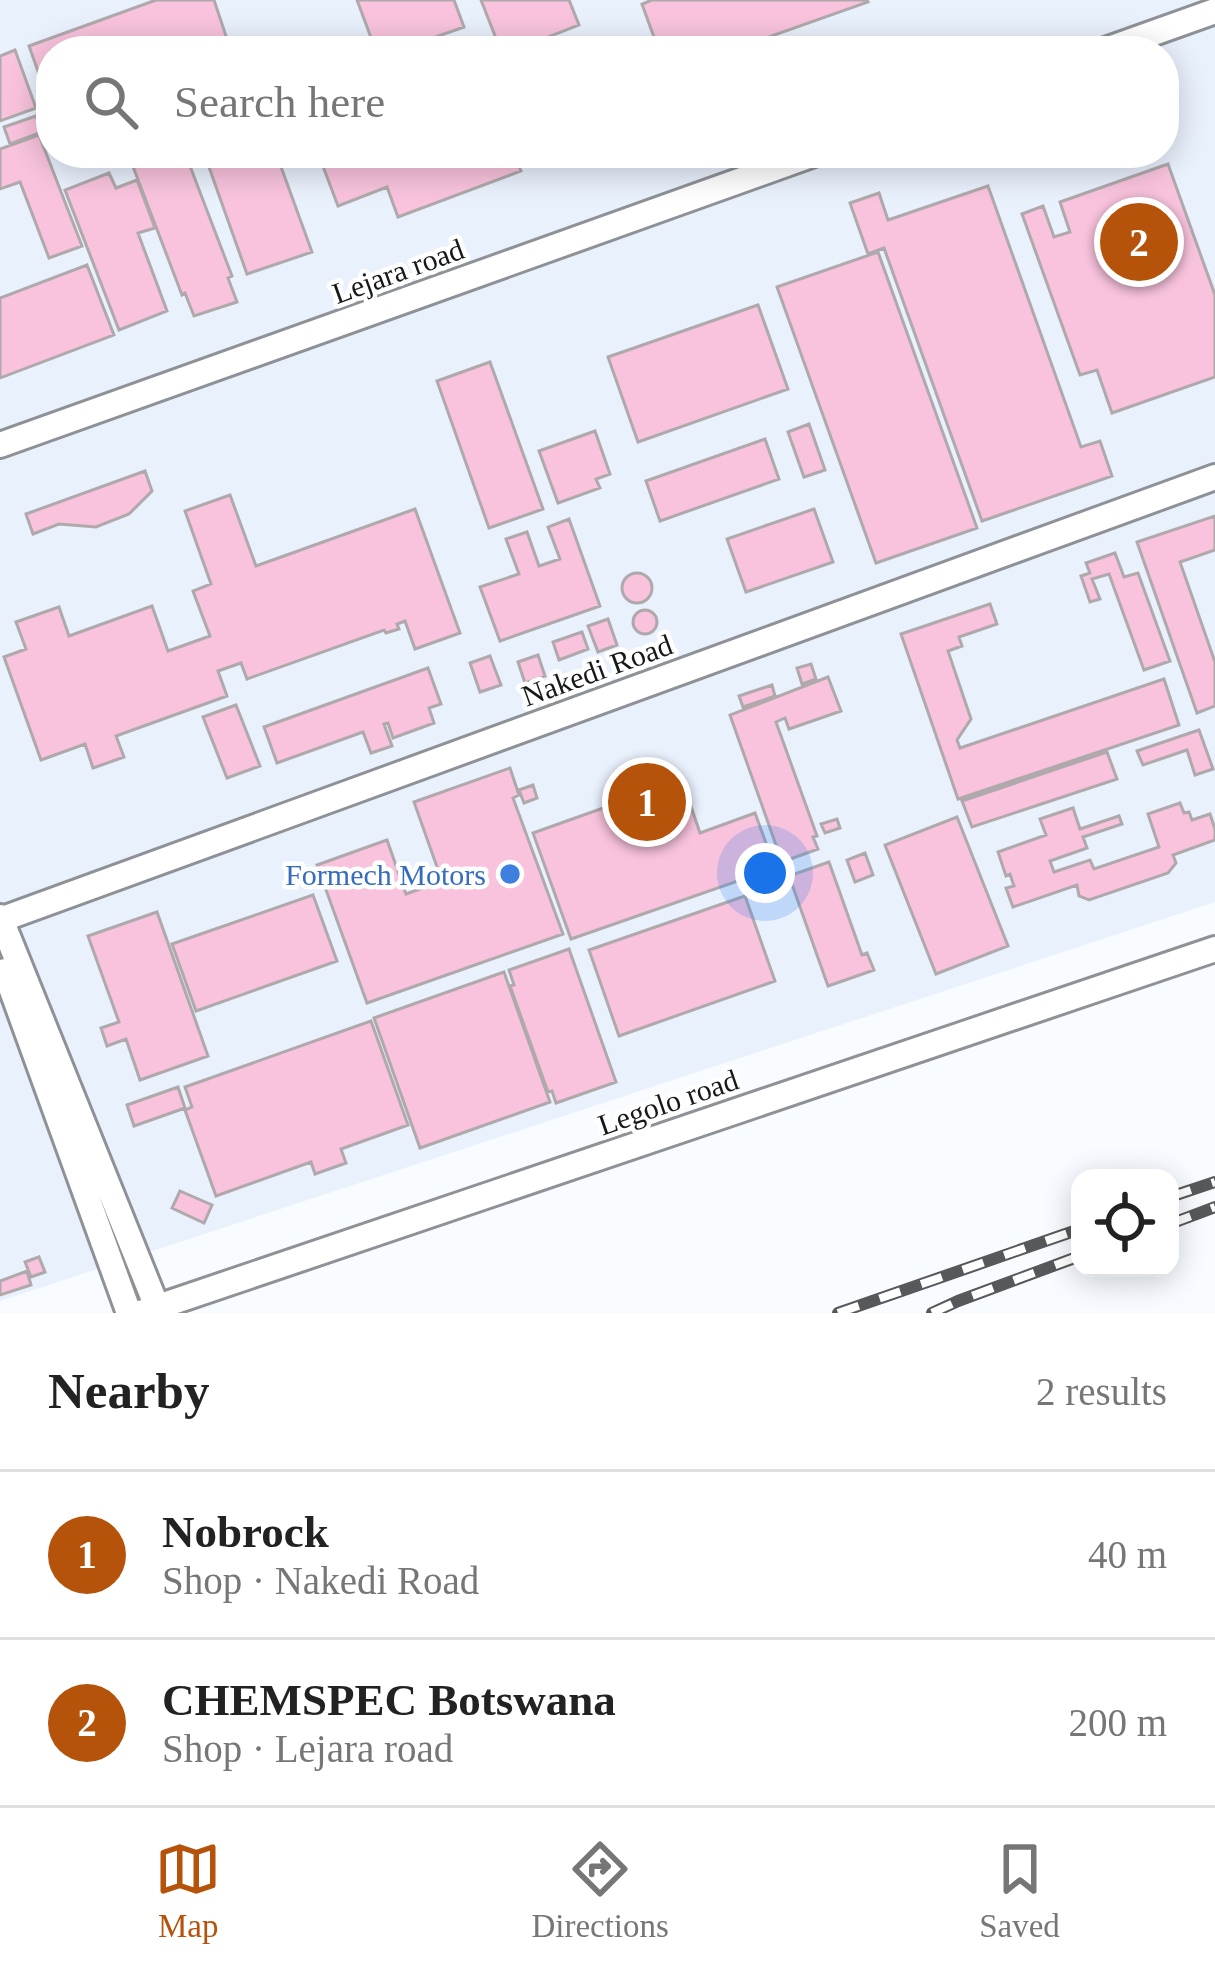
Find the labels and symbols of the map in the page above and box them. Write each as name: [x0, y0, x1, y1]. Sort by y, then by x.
pin: 2: [1100, 197, 1178, 287]
street label: Lejara road: [328, 232, 468, 310]
street label: Nakedi Road: [517, 628, 677, 712]
pin: 1: [608, 757, 686, 847]
your location: [735, 843, 795, 903]
place label: Formech Motors: [285, 858, 486, 891]
marker: Formech Motors: [497, 861, 523, 887]
street label: Legolo road: [594, 1063, 742, 1141]

